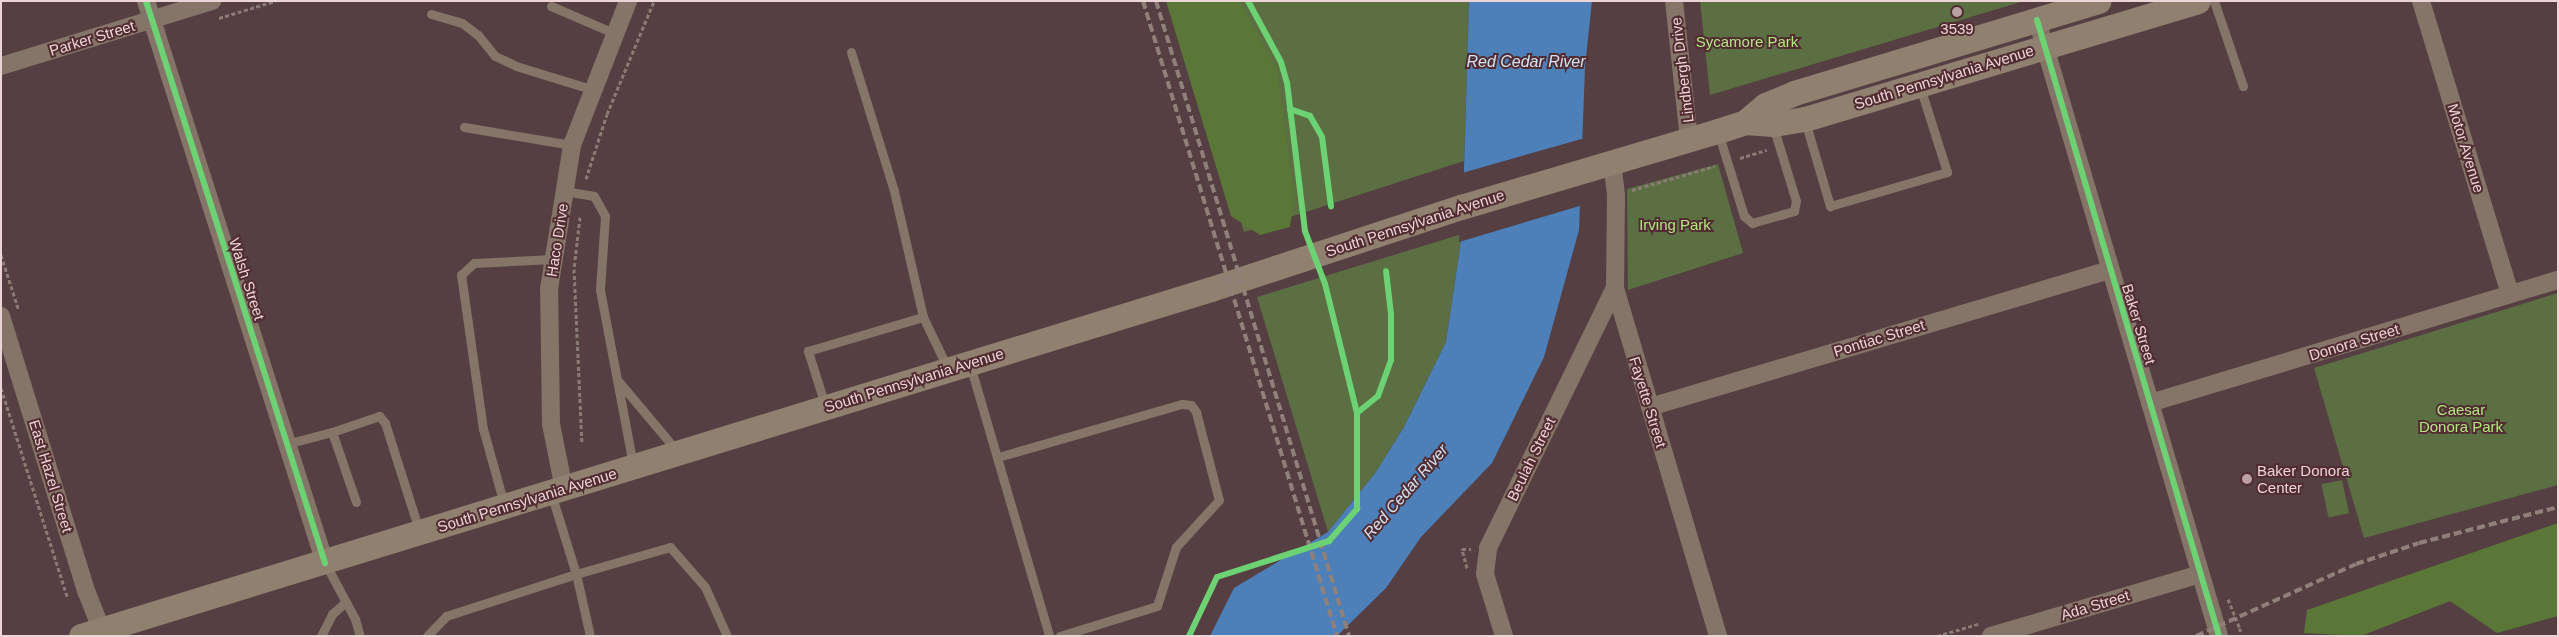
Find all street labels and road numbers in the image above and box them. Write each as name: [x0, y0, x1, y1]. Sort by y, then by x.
street label: Parker Street: [47, 16, 137, 60]
street label: Lindbergh Drive: [1667, 16, 1697, 124]
street label: South Pennsylvania Avenue: [1852, 41, 2036, 113]
street label: Motor Avenue: [2444, 101, 2488, 195]
street label: South Pennsylvania Avenue: [1323, 185, 1507, 261]
street label: Haco Drive: [542, 202, 572, 278]
street label: Walsh Street: [225, 236, 269, 322]
street label: Baker Street: [2118, 282, 2160, 366]
street label: Pontiac Street: [1831, 316, 1927, 360]
street label: Donora Street: [2307, 320, 2401, 364]
street label: South Pennsylvania Avenue: [822, 344, 1006, 416]
street label: Fayette Street: [1626, 354, 1670, 450]
street label: Beulah Street: [1503, 414, 1559, 504]
street label: East Hazel Street: [25, 418, 77, 534]
street label: South Pennsylvania Avenue: [435, 464, 619, 536]
street label: Ada Street: [2058, 586, 2132, 624]

